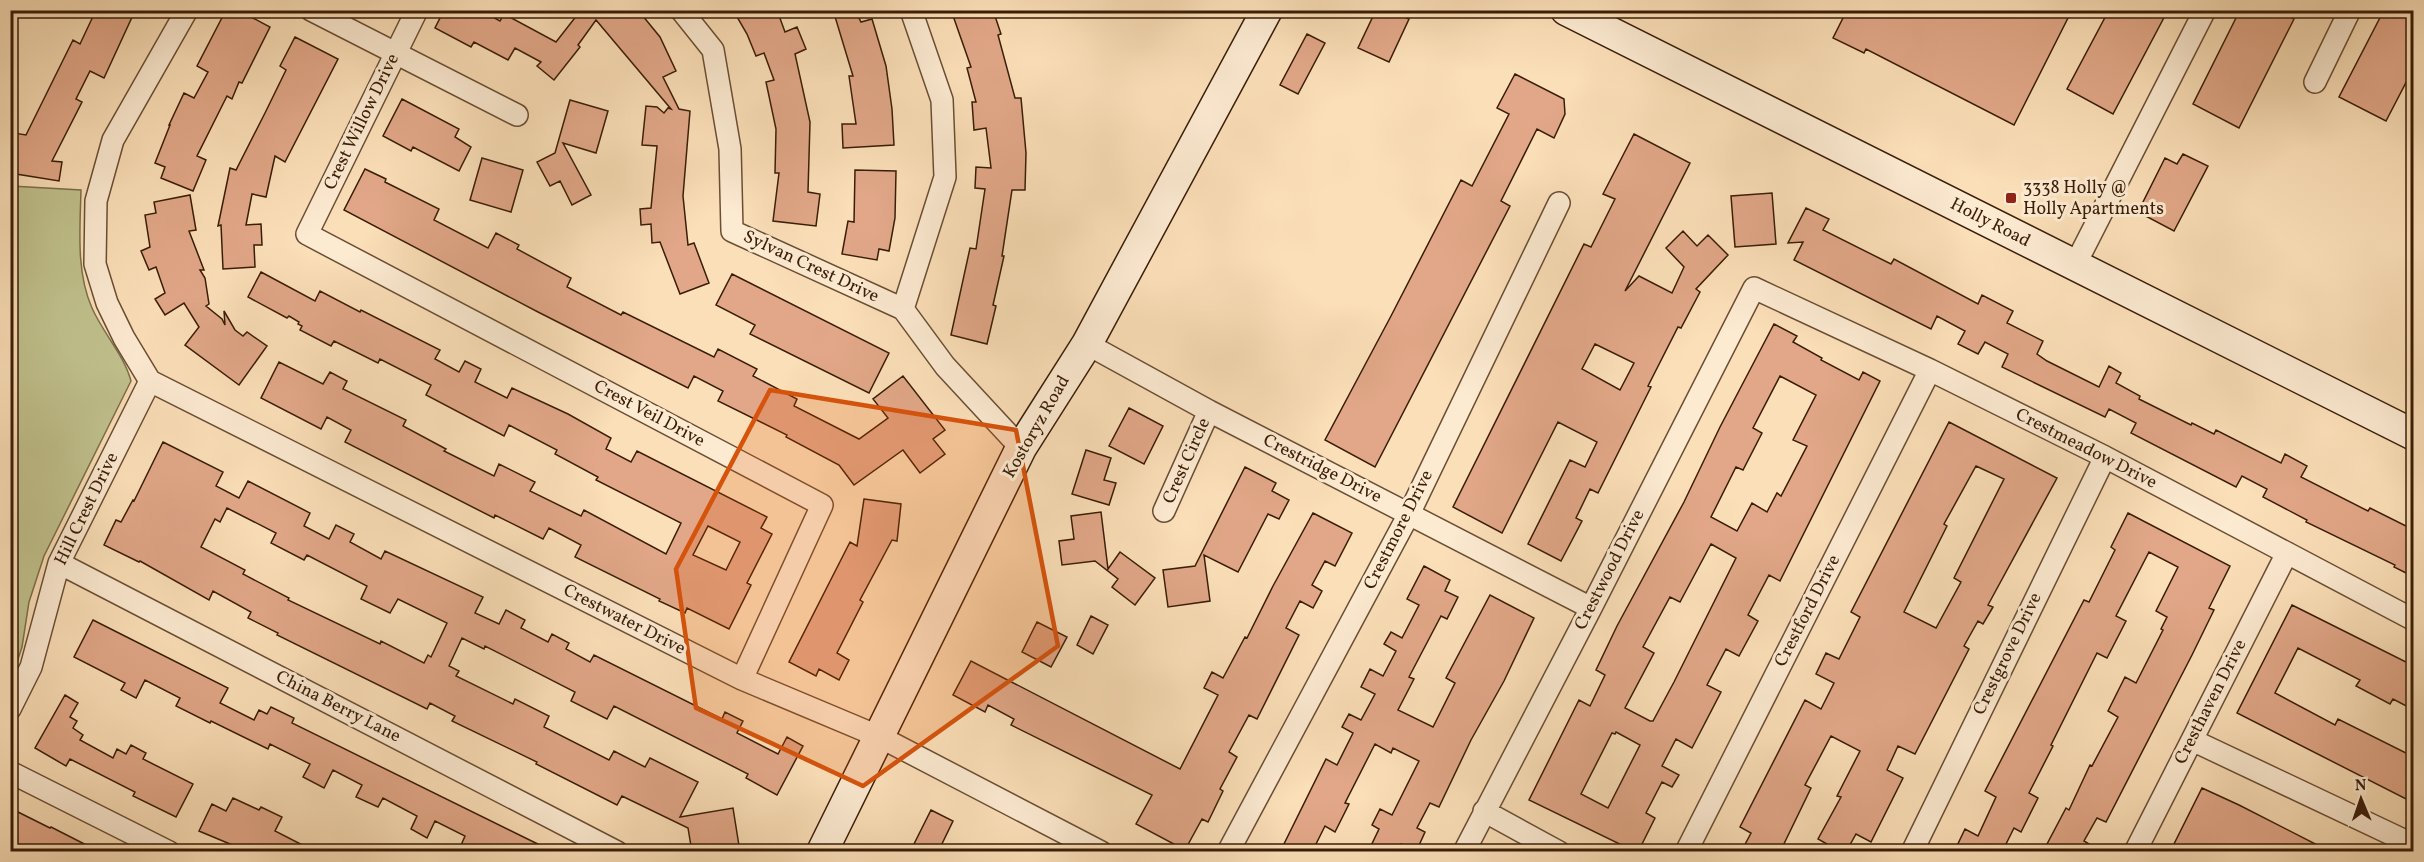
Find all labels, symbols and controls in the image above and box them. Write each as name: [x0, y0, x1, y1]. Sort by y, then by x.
street label: Crest Willow Drive: [318, 50, 406, 194]
place label: 3338 Holly @ Holly Apartments: [2023, 176, 2164, 222]
marker: 3338 Holly @ Holly Apartments: [2004, 191, 2018, 205]
street label: Holly Road: [1945, 192, 2035, 254]
street label: Sylvan Crest Drive: [739, 225, 883, 309]
street label: Kostoryz Road: [997, 371, 1077, 483]
street label: Crest Veil Drive: [589, 374, 709, 454]
street label: Crestmeadow Drive: [2011, 403, 2161, 495]
street label: Crest Circle: [1157, 414, 1217, 508]
street label: Crestridge Drive: [1258, 428, 1386, 510]
street label: Hill Crest Drive: [49, 448, 125, 570]
street label: Crestmore Drive: [1358, 466, 1440, 594]
street label: Crestwood Drive: [1569, 505, 1651, 635]
street label: Crestford Drive: [1769, 551, 1847, 671]
street label: Crestwater Drive: [559, 578, 689, 662]
street label: Crestgrove Drive: [1968, 589, 2048, 719]
street label: Cresthaven Drive: [2169, 635, 2253, 769]
street label: China Berry Lane: [271, 665, 405, 749]
north arrow: [2331, 769, 2391, 829]
text: N: [2354, 775, 2367, 797]

